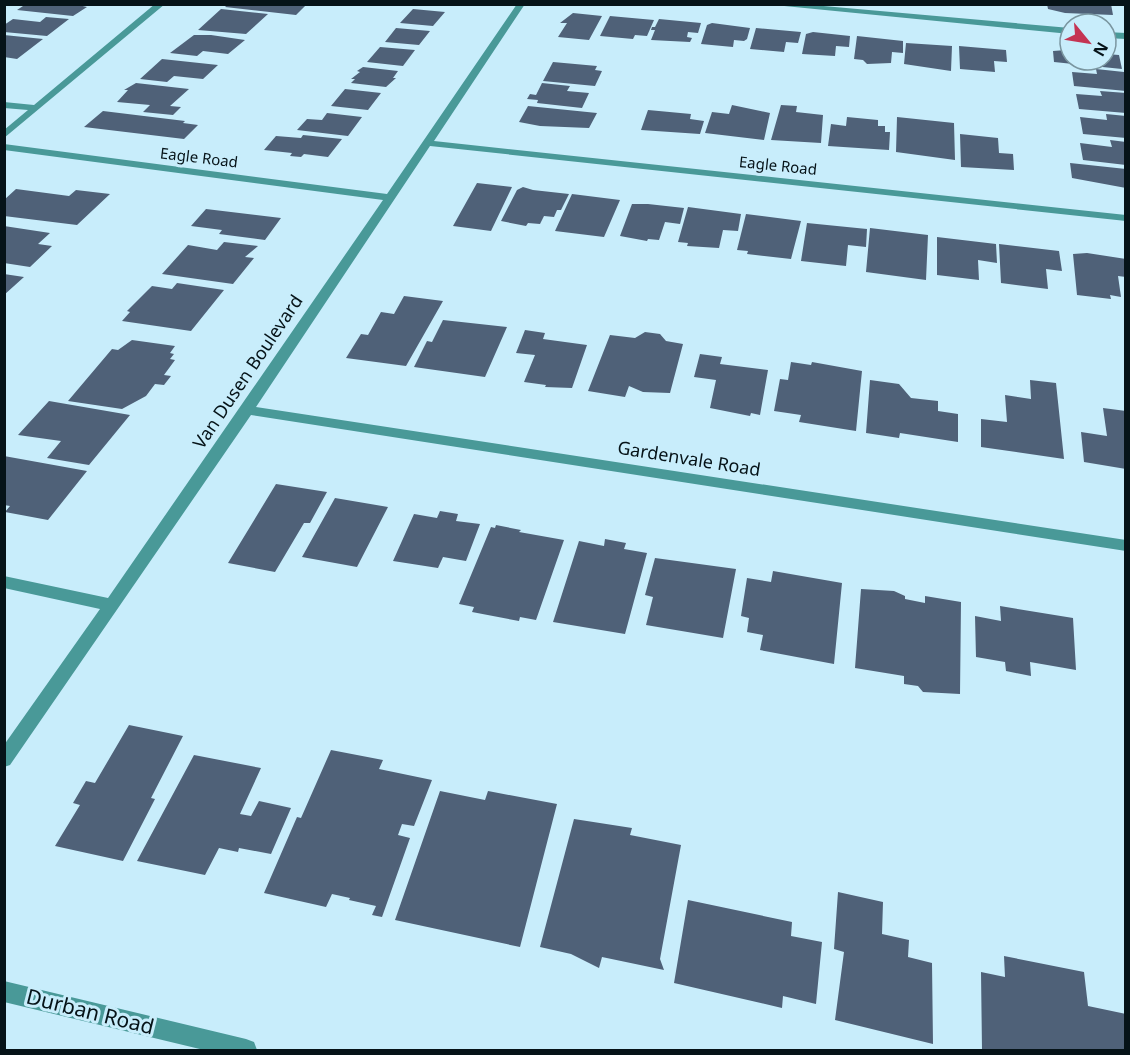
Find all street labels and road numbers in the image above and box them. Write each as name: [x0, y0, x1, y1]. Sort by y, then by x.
street label: Eagle Road: [159, 142, 239, 172]
street label: Eagle Road: [738, 151, 818, 179]
street label: Van Dusen Boulevard: [187, 290, 308, 453]
street label: Gardenvale Road: [616, 435, 762, 481]
street label: Durban Road: [24, 982, 157, 1040]

